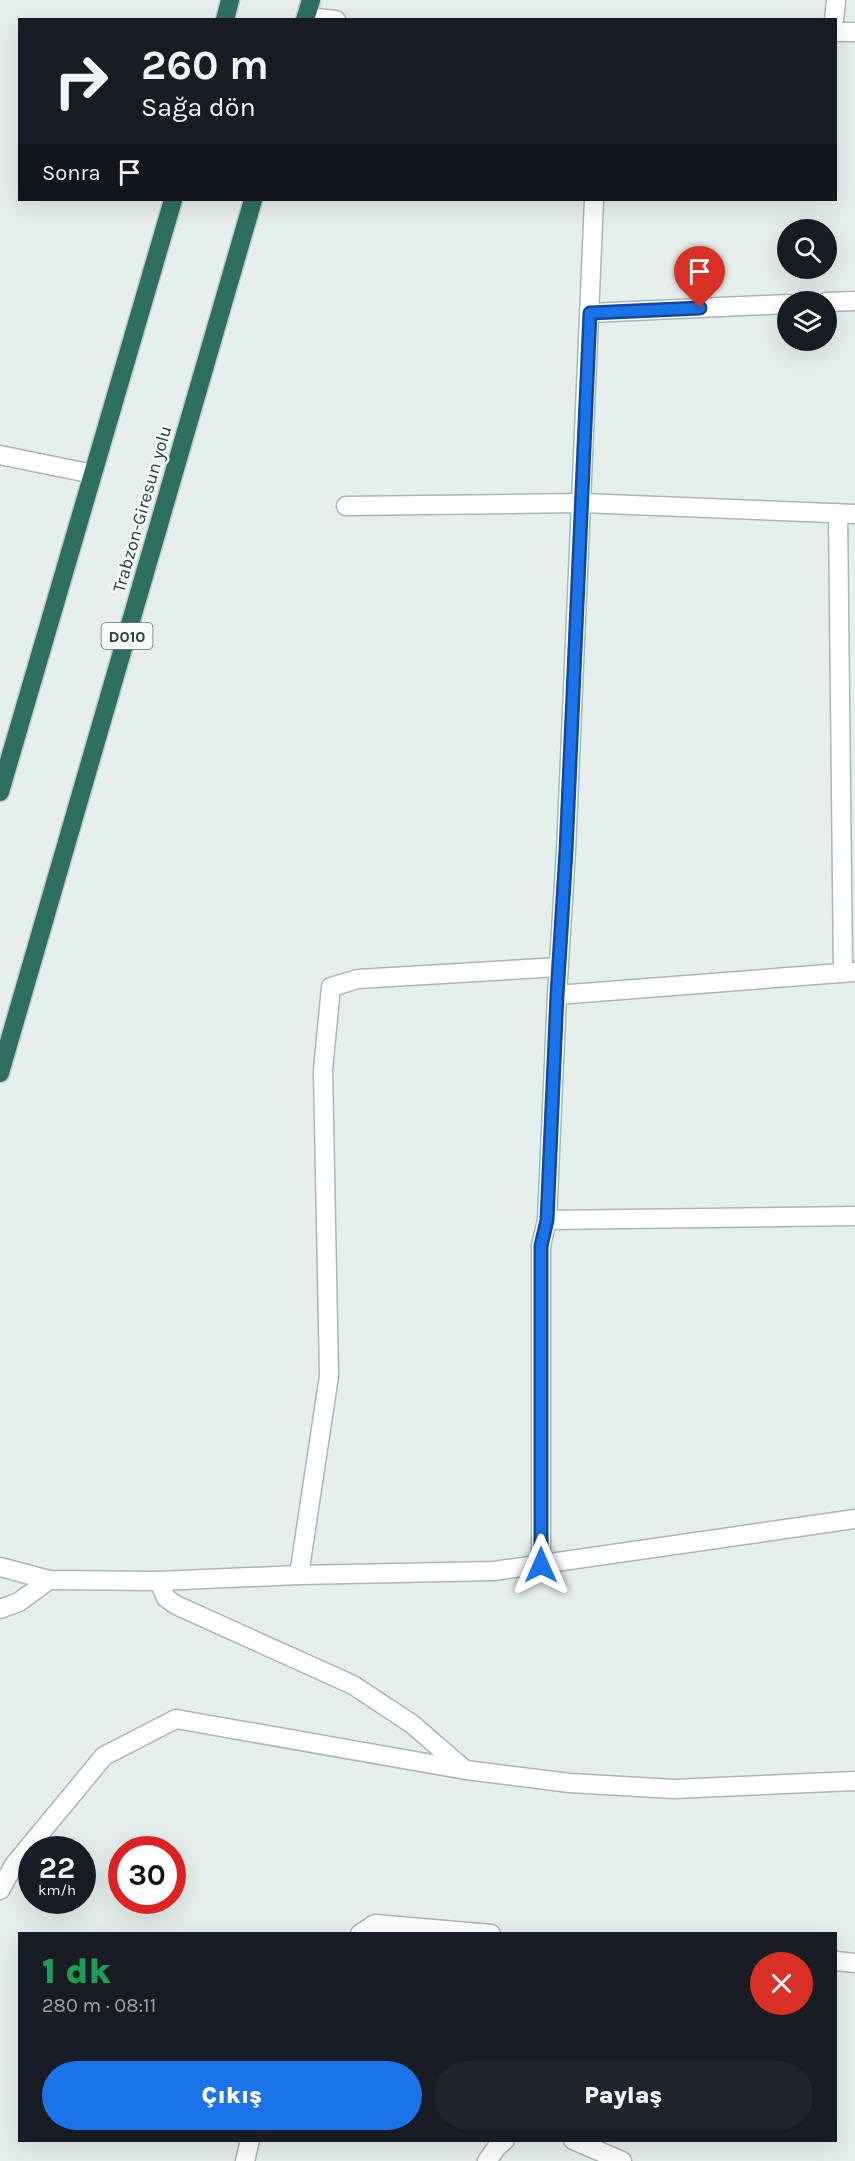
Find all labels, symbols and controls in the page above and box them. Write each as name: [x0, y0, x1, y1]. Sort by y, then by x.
text: 260 m: [141, 40, 269, 90]
icon: right: [42, 42, 120, 120]
text: Sağa dön: [141, 91, 256, 123]
icon: arrive: [113, 156, 146, 189]
text: Sonra: [42, 160, 101, 186]
map controls: [777, 219, 837, 351]
button: search: [777, 219, 837, 279]
pin: [674, 246, 725, 308]
icon: arrive: [683, 255, 716, 288]
button: layers: [777, 291, 837, 351]
street label: Trabzon-Giresun yolu: [108, 423, 176, 595]
road number: D010: [102, 623, 152, 649]
position arrow: [509, 1533, 573, 1597]
speed limit sign: 30: [108, 1836, 186, 1914]
text: 22: [39, 1850, 75, 1886]
text: km/h: [38, 1881, 76, 1899]
text: 1 dk: [42, 1950, 111, 1992]
button: close: [750, 1952, 813, 2015]
text: 280 m · 08:11: [42, 1994, 156, 2017]
button: Çıkış: [42, 2061, 422, 2130]
button: Paylaş: [434, 2061, 813, 2130]

